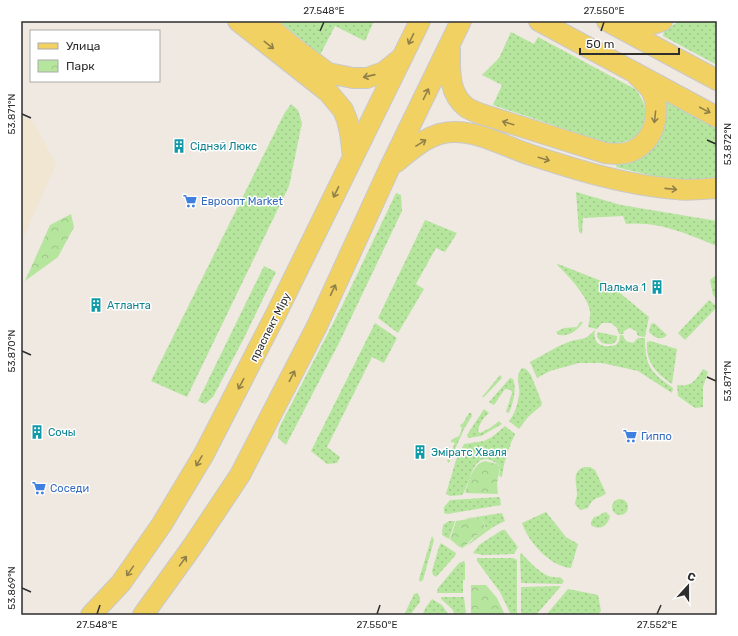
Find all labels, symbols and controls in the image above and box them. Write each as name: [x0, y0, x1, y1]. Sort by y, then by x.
text: 27.548°E: [303, 5, 345, 17]
text: 27.550°E: [583, 5, 625, 17]
legend: [30, 30, 160, 82]
scale bar: [580, 30, 679, 56]
one-way arrow: [407, 33, 414, 45]
text: 50 m: [586, 37, 614, 51]
text: Улица: [66, 39, 100, 53]
one-way arrow: [263, 41, 274, 49]
text: Парк: [66, 59, 95, 73]
one-way arrow: [362, 73, 375, 81]
one-way arrow: [423, 89, 430, 101]
text: 53.871°N: [6, 93, 18, 134]
one-way arrow: [699, 107, 711, 115]
one-way arrow: [652, 110, 659, 123]
one-way arrow: [502, 119, 515, 126]
text: 53.872°N: [722, 123, 734, 165]
building icon: Сіднэй Люкс: [171, 138, 187, 154]
one-way arrow: [415, 139, 427, 147]
place label: Сіднэй Люкс: [190, 140, 257, 153]
one-way arrow: [538, 156, 551, 163]
one-way arrow: [664, 185, 677, 193]
one-way arrow: [332, 186, 339, 198]
supermarket icon: Евроопт Market: [182, 193, 198, 209]
place label: Евроопт Market: [201, 195, 283, 208]
building icon: Пальма 1: [649, 279, 665, 295]
place label: Пальма 1: [599, 281, 646, 294]
one-way arrow: [330, 285, 338, 297]
street label: праспект Міру: [247, 290, 293, 364]
building icon: Атланта: [88, 297, 104, 313]
place label: Атланта: [107, 299, 151, 312]
text: 53.870°N: [6, 329, 18, 373]
text: 53.871°N: [722, 360, 734, 401]
one-way arrow: [288, 370, 296, 382]
one-way arrow: [237, 378, 244, 390]
building icon: Сочы: [29, 424, 45, 440]
place label: Сочы: [48, 426, 75, 439]
supermarket icon: Гиппо: [622, 428, 638, 444]
place label: Гиппо: [641, 430, 672, 443]
building icon: Эміратс Хваля: [412, 444, 428, 460]
place label: Эміратс Хваля: [431, 446, 507, 459]
one-way arrow: [195, 455, 203, 467]
supermarket icon: Соседи: [31, 480, 47, 496]
place label: Соседи: [50, 482, 89, 495]
one-way arrow: [178, 556, 187, 567]
one-way arrow: [126, 565, 134, 576]
text: 53.869°N: [6, 566, 18, 610]
north arrow: [668, 566, 708, 606]
text: С: [685, 570, 698, 585]
text: 27.548°E: [76, 619, 118, 631]
text: 27.550°E: [356, 619, 398, 631]
text: 27.552°E: [637, 619, 677, 631]

